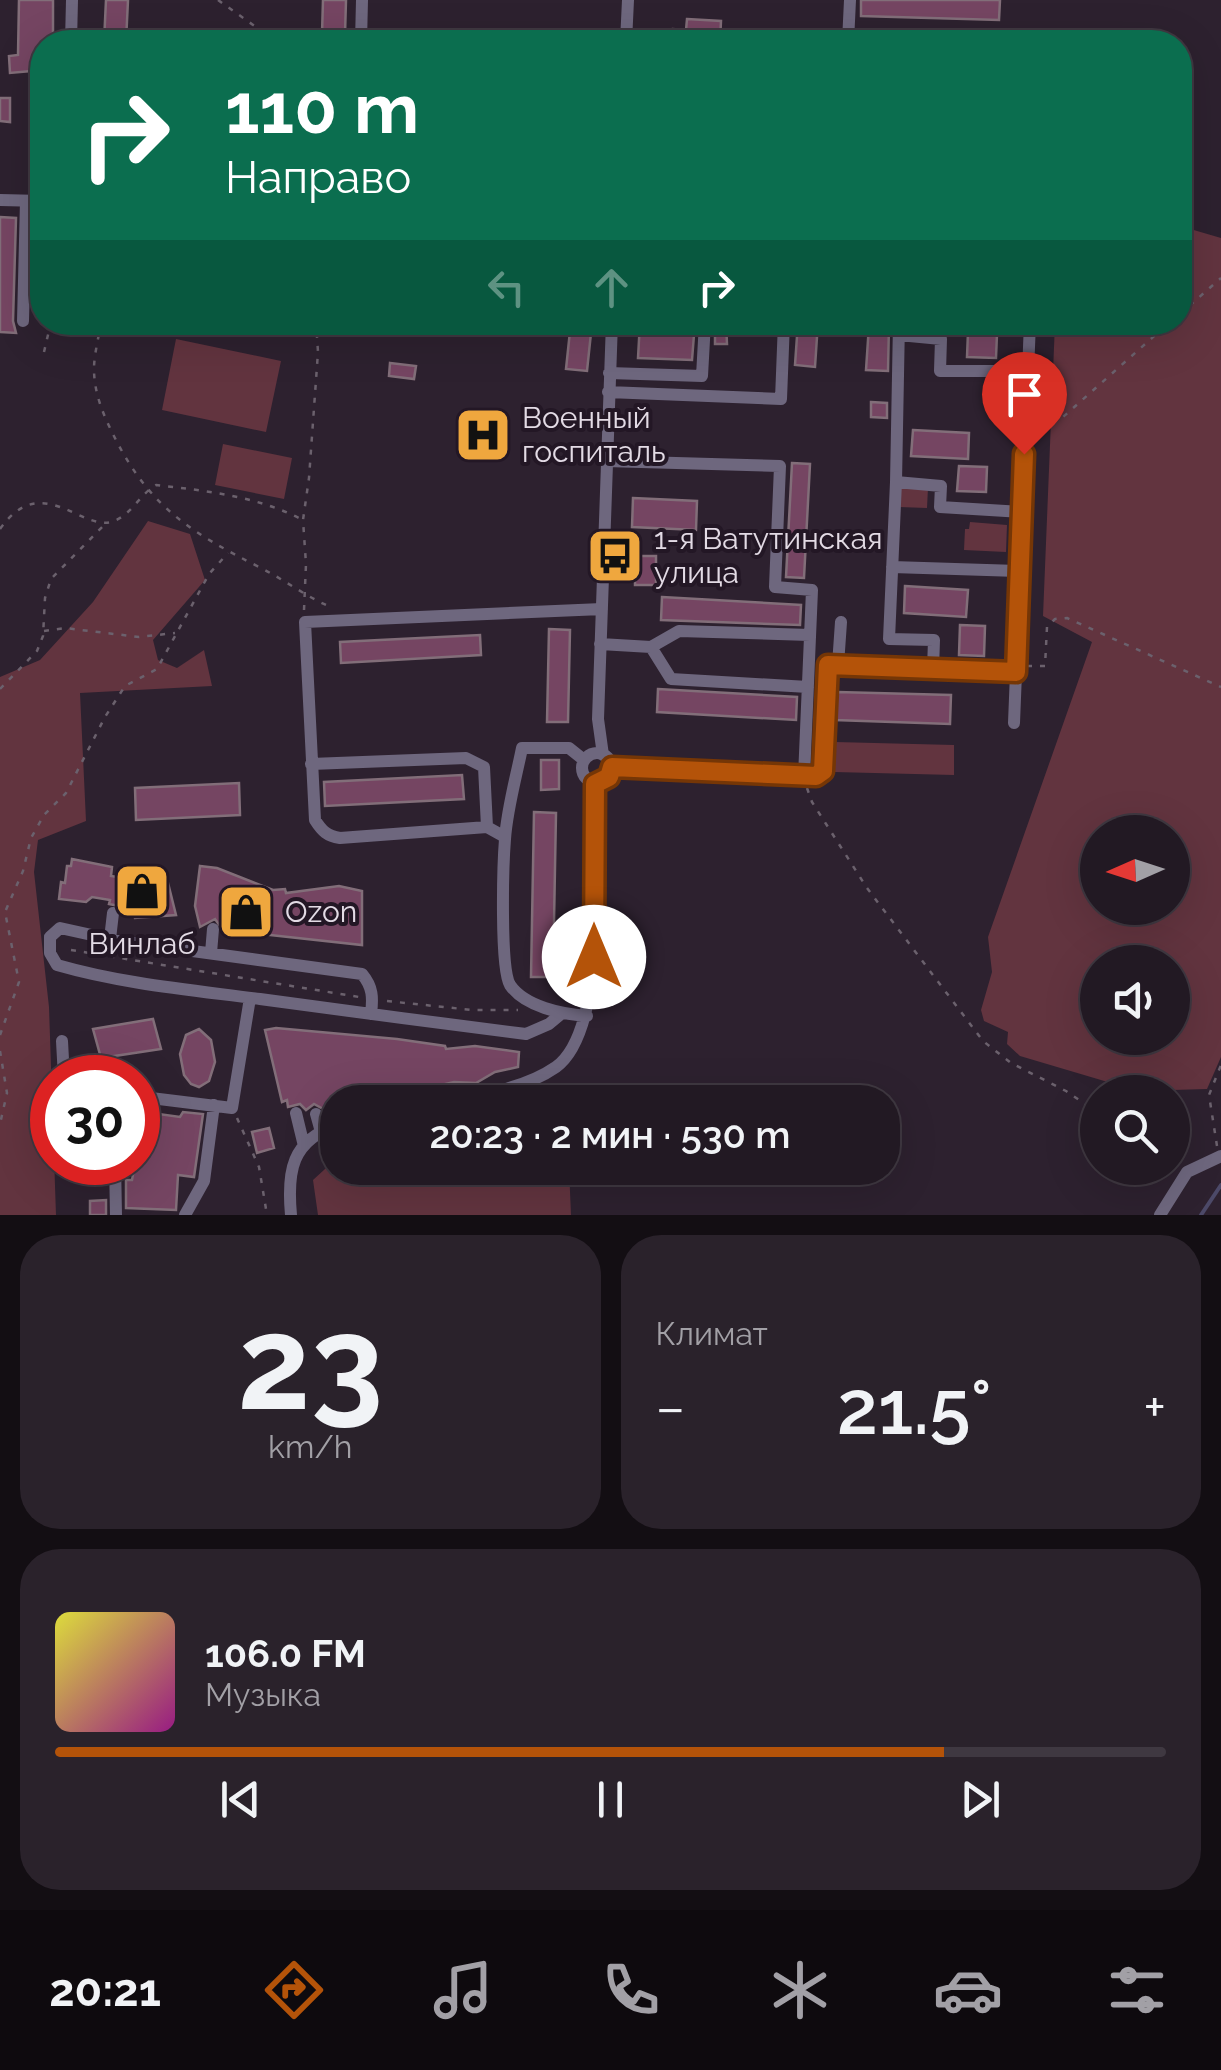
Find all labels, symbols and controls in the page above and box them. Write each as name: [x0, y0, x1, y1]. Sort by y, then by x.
text: 110 m: [225, 67, 419, 149]
icon: right: [60, 70, 190, 200]
text: Направо: [225, 151, 411, 204]
icon: left: [479, 260, 534, 315]
icon: ahead: [584, 260, 639, 315]
icon: right: [689, 260, 744, 315]
pin: [982, 352, 1067, 455]
icon: arrive: [997, 367, 1052, 422]
place label: Военный госпиталь: [522, 400, 666, 469]
hospital icon: Военный госпиталь: [453, 405, 513, 465]
place label: 1-я Ватутинская улица: [654, 521, 883, 590]
bus stop icon: 1-я Ватутинская улица: [585, 526, 645, 586]
north arrow: [1080, 815, 1190, 925]
map controls: [1080, 815, 1190, 1185]
shop icon: Винлаб: [112, 861, 172, 921]
shop icon: Ozon: [216, 882, 276, 942]
place label: Ozon: [285, 894, 357, 929]
position arrow: [542, 905, 646, 1009]
place label: Винлаб: [89, 926, 195, 961]
button: sound: [1080, 945, 1190, 1055]
speed limit sign: 30: [30, 1055, 160, 1185]
button: search: [1080, 1075, 1190, 1185]
text: 20:23 · 2 мин · 530 m: [429, 1112, 791, 1157]
text: 23: [237, 1287, 383, 1439]
text: Климат: [656, 1315, 768, 1352]
text: 21.5°: [837, 1363, 991, 1452]
text: −: [656, 1375, 685, 1440]
text: +: [1143, 1375, 1166, 1440]
text: km/h: [268, 1428, 352, 1465]
text: 106.0 FM: [205, 1631, 366, 1676]
text: Музыка: [205, 1676, 321, 1713]
icon: previous: [213, 1772, 268, 1827]
icon: pause: [583, 1772, 638, 1827]
icon: next: [953, 1772, 1008, 1827]
icon: directions: [259, 1955, 329, 2025]
icon: music: [428, 1955, 498, 2025]
icon: phone: [596, 1955, 666, 2025]
icon: climate: [765, 1955, 835, 2025]
icon: car: [933, 1955, 1003, 2025]
icon: filters: [1102, 1955, 1172, 2025]
text: 20:21: [49, 1964, 161, 2017]

